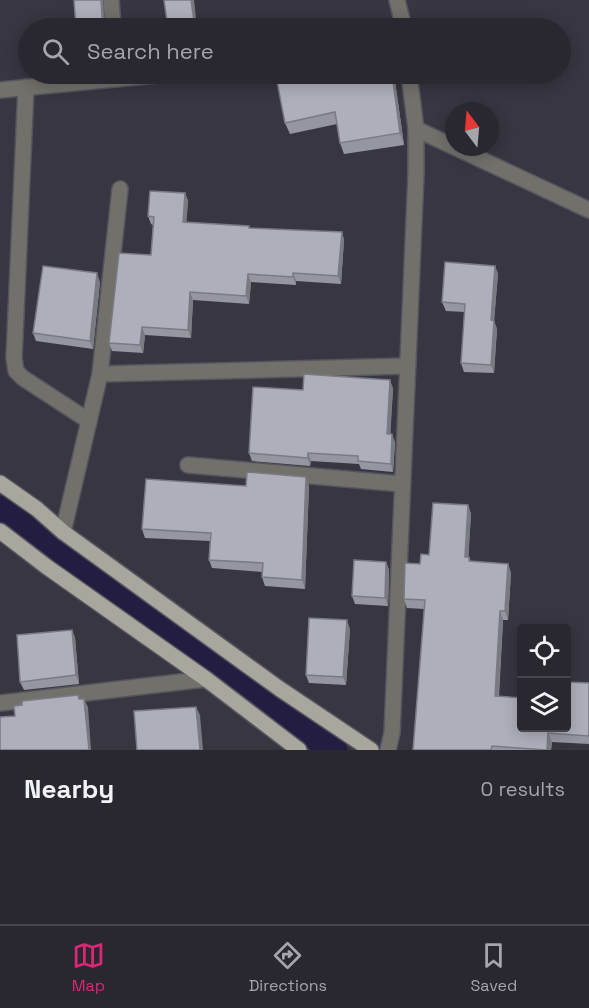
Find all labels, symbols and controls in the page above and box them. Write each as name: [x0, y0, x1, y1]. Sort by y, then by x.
search box: [18, 18, 571, 84]
icon: search: [39, 35, 72, 68]
text: Search here: [87, 37, 214, 65]
north arrow: [445, 102, 499, 156]
map controls: [517, 624, 571, 732]
button: locate: [517, 624, 571, 678]
button: layers: [517, 678, 571, 732]
text: Nearby: [24, 772, 114, 806]
text: 0 results: [481, 776, 565, 802]
tab: Map: [72, 939, 105, 996]
tab: Directions: [249, 939, 327, 996]
tab: Saved: [471, 939, 517, 996]

